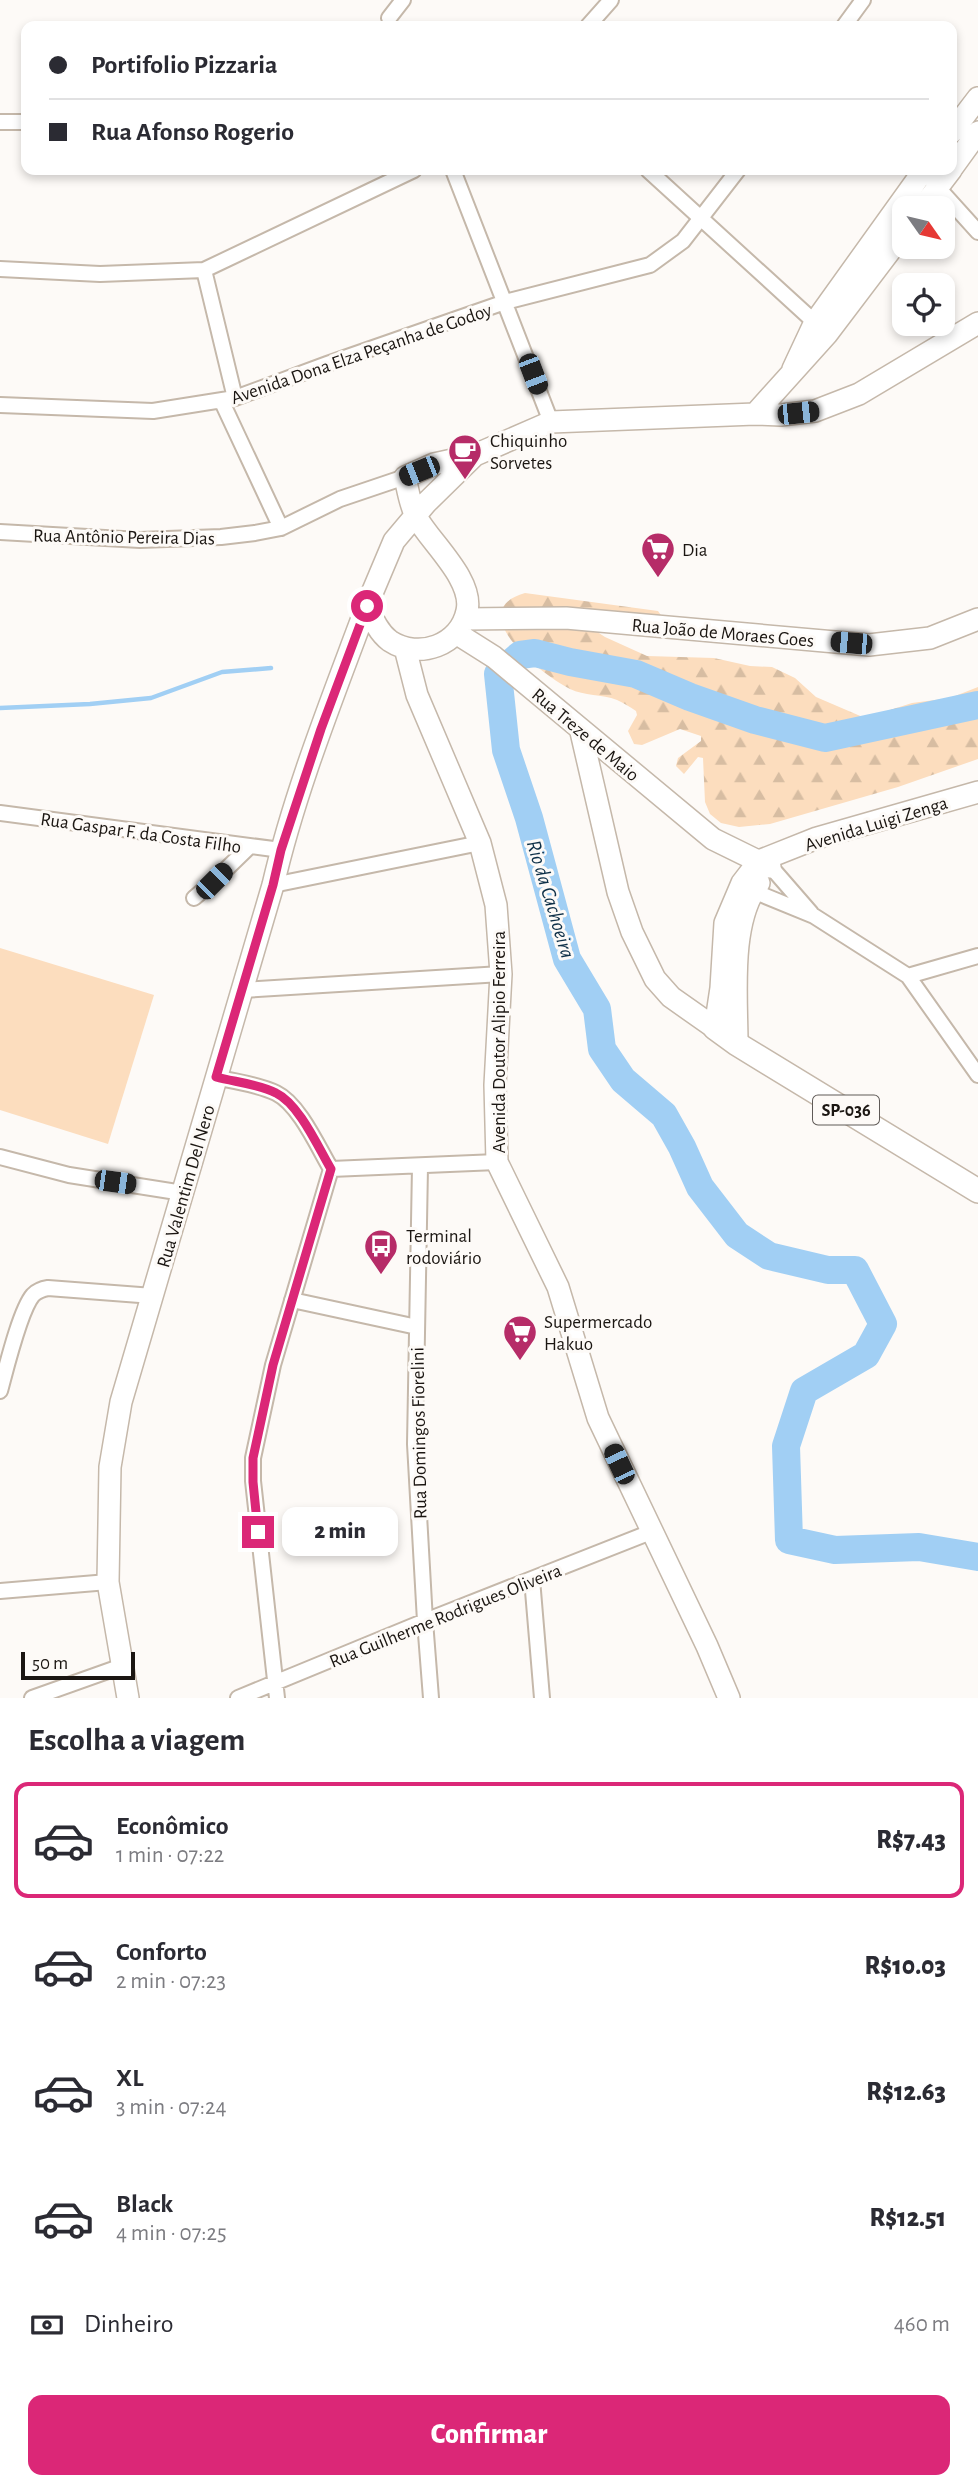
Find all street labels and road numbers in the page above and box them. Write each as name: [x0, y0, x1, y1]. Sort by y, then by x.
street label: Avenida Dona Elza Peçanha de Godoy: [229, 301, 494, 408]
street label: Rua Antônio Pereira Dias: [33, 526, 215, 549]
street label: Rua João de Moraes Goes: [631, 616, 815, 651]
street label: Rua Treze de Maio: [528, 685, 642, 785]
street label: Avenida Luigi Zenga: [803, 794, 950, 855]
street label: Rua Gaspar F. da Costa Filho: [39, 810, 242, 857]
street label: Avenida Doutor Alipio Ferreira: [490, 931, 509, 1153]
road number: SP-036: [813, 1096, 879, 1125]
street label: Rua Valentim Del Nero: [154, 1103, 219, 1270]
street label: Rua Domingos Fiorelini: [408, 1347, 431, 1519]
street label: Rua Guilherme Rodrigues Oliveira: [327, 1561, 564, 1672]

